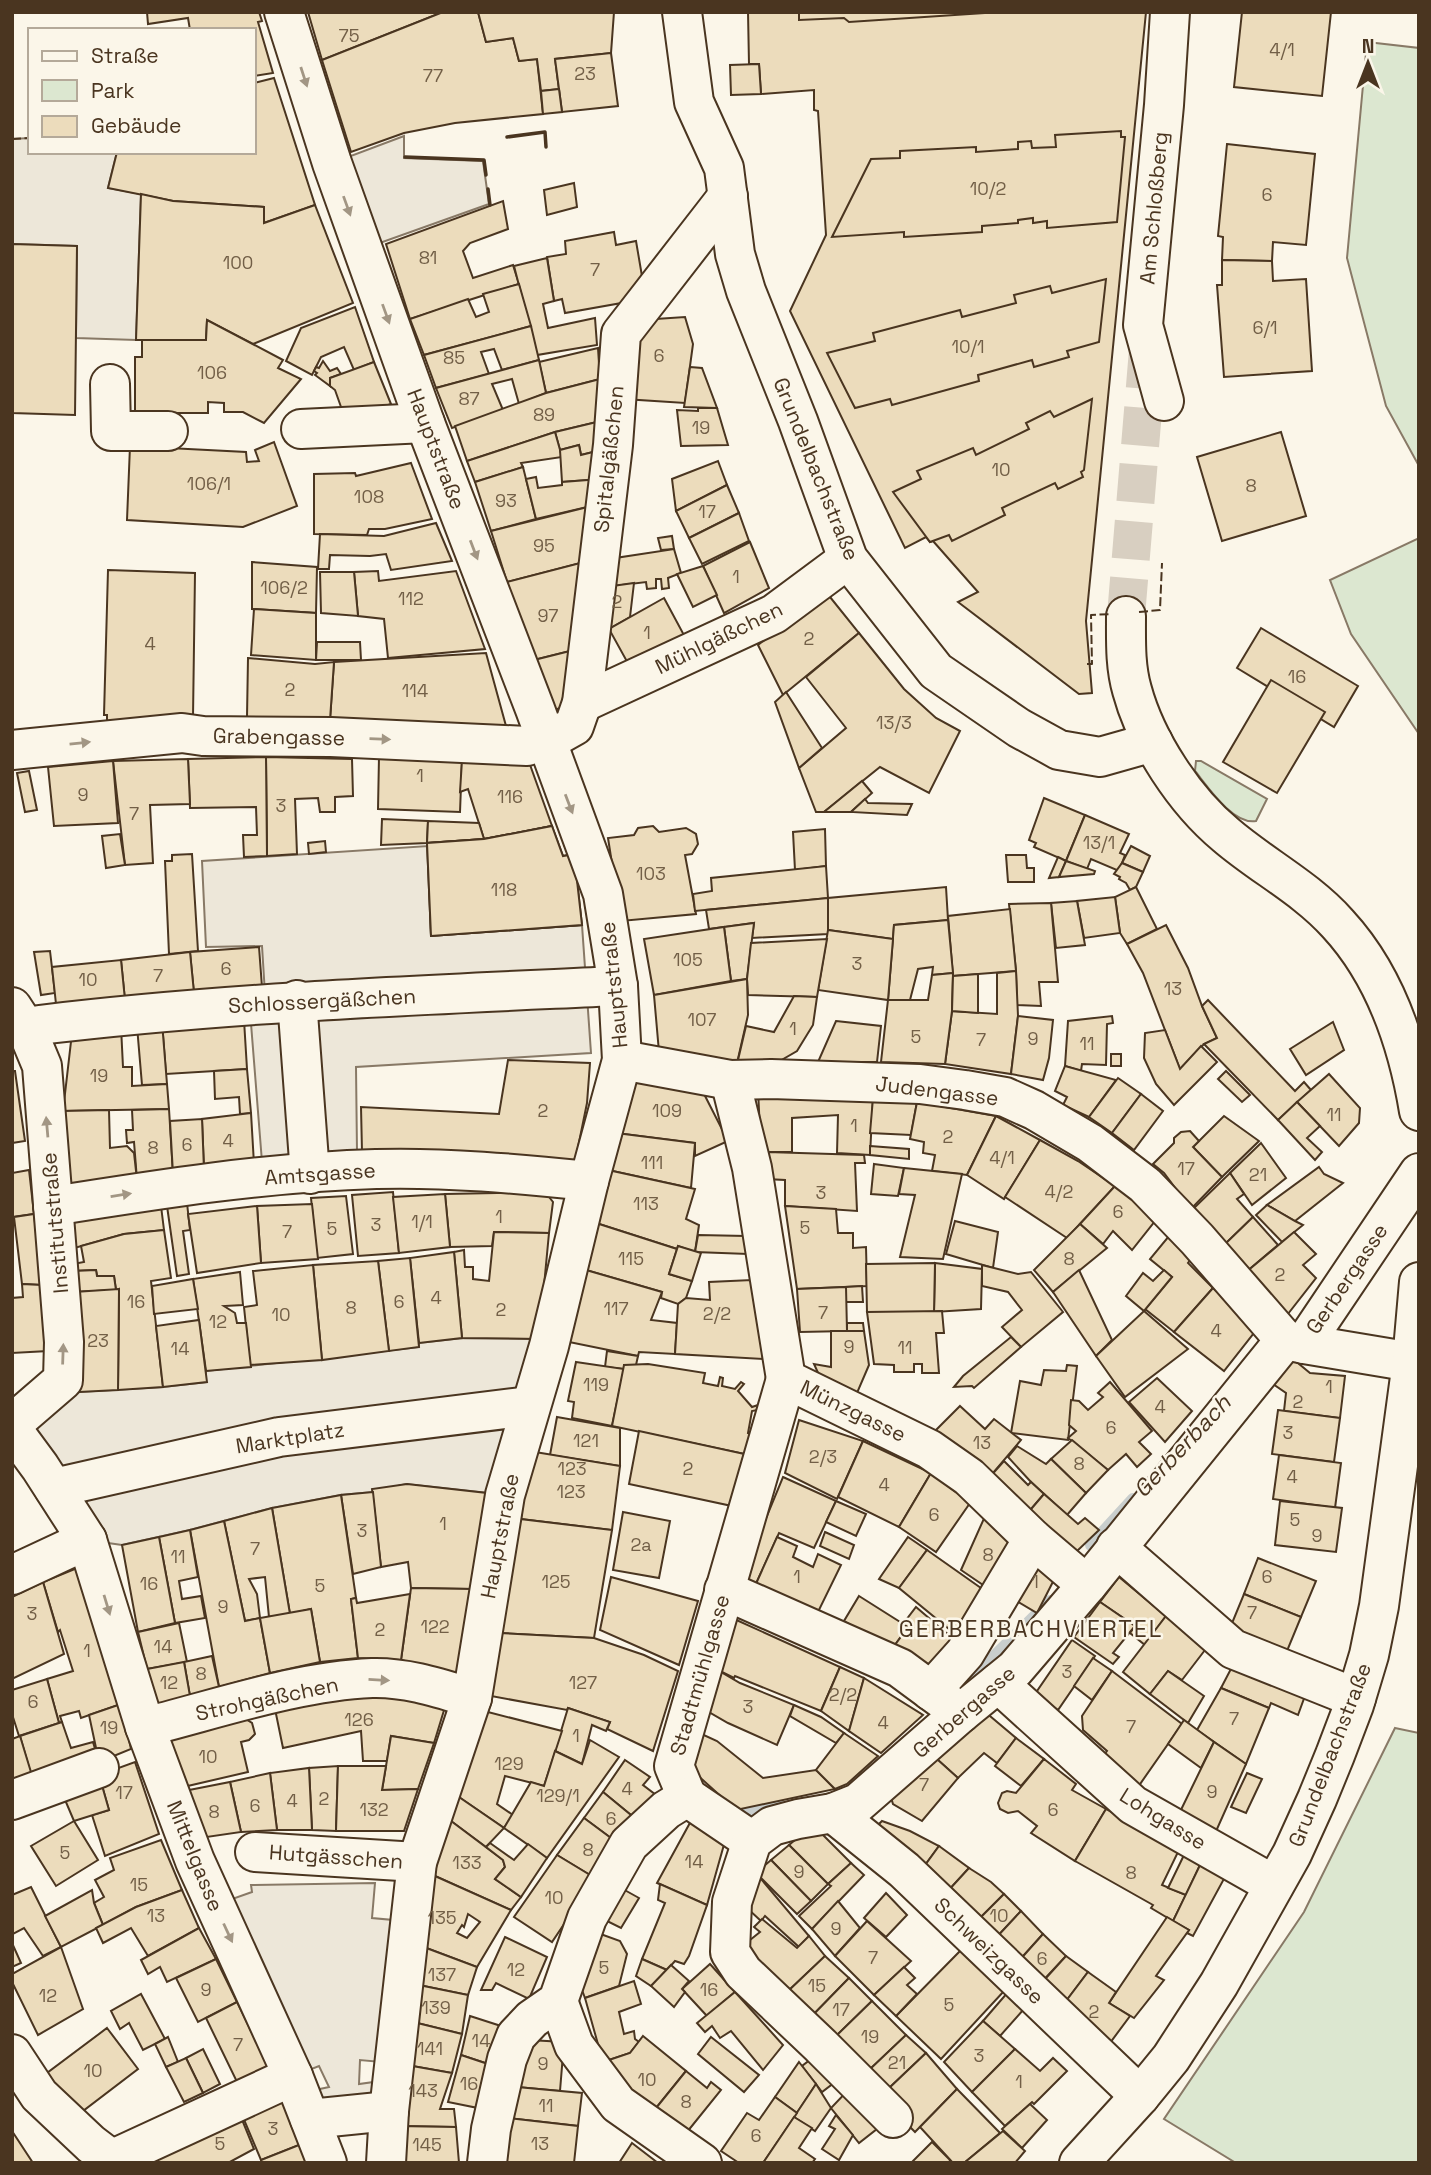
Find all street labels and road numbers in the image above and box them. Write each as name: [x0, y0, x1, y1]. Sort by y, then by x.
street label: Am Schloßberg: [1133, 130, 1174, 285]
street label: Grundelbachstraße: [767, 373, 866, 564]
street label: Spitalgäßchen: [587, 384, 630, 534]
street label: Hauptstraße: [401, 385, 472, 513]
street label: Mühlgäßchen: [651, 595, 787, 680]
street label: Grabengasse: [213, 722, 345, 751]
street label: Hauptstraße: [593, 921, 634, 1050]
street label: Schlossergäßchen: [227, 982, 417, 1019]
street label: Judengasse: [874, 1070, 1000, 1111]
street label: Institutstraße: [35, 1151, 74, 1295]
street label: Amtsgasse: [263, 1156, 377, 1191]
street label: Gerbergasse: [1300, 1218, 1393, 1339]
street label: Münzgasse: [796, 1373, 911, 1448]
street label: Marktplatz: [234, 1416, 346, 1459]
street label: Hauptstraße: [474, 1471, 525, 1601]
street label: Stadtmühlgasse: [664, 1591, 735, 1758]
street label: Grundelbachstraße: [1282, 1659, 1377, 1851]
street label: Gerbergasse: [907, 1660, 1021, 1764]
street label: Strohgäßchen: [193, 1670, 341, 1727]
street label: Lohgasse: [1115, 1781, 1212, 1856]
street label: Mittelgasse: [161, 1796, 230, 1915]
street label: Hutgässchen: [268, 1838, 404, 1875]
street label: Schweizgasse: [929, 1891, 1050, 2010]

